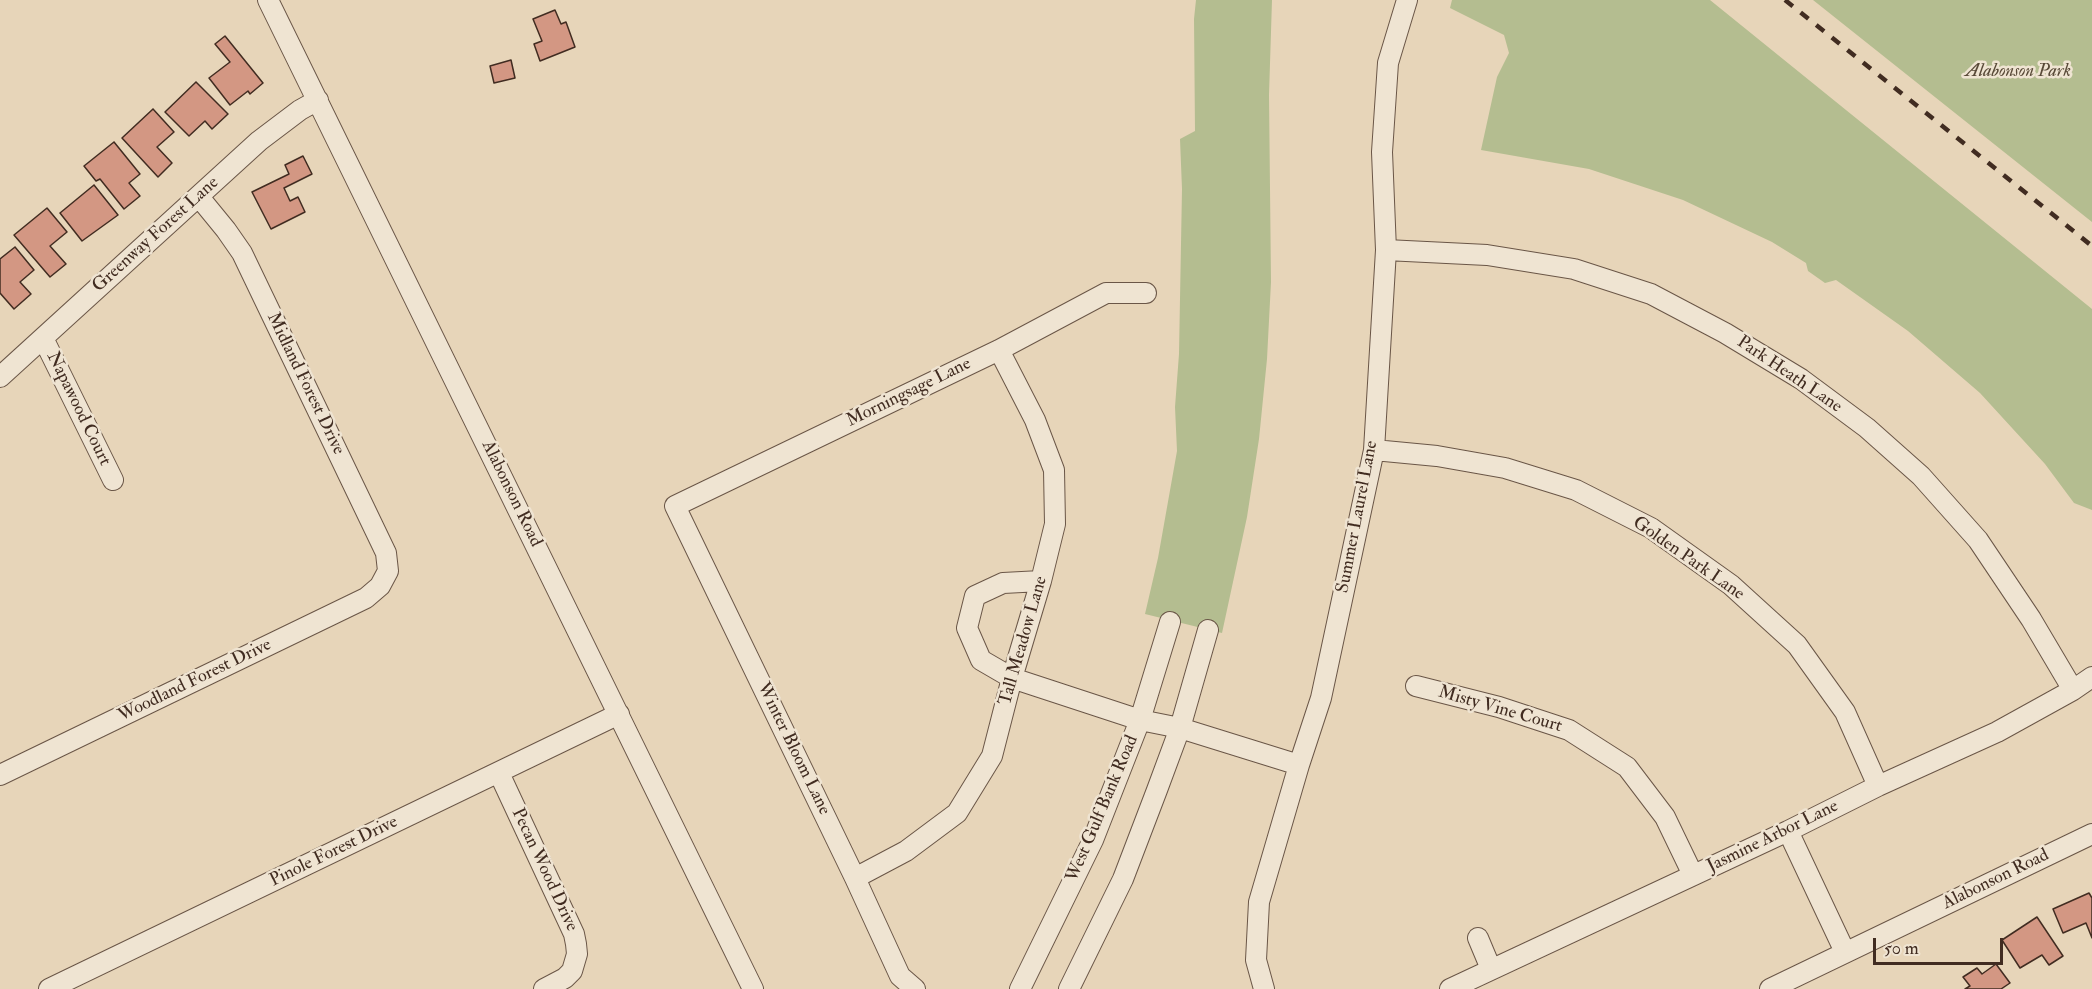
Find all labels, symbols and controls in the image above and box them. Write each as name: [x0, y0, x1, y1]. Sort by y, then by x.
park label: Alabonson Park: [1965, 61, 2071, 83]
street label: Greenway Forest Lane: [88, 173, 224, 297]
street label: Midland Forest Drive: [261, 309, 349, 459]
street label: Park Heath Lane: [1732, 332, 1846, 418]
street label: Napawood Court: [41, 349, 115, 469]
street label: Morningsage Lane: [843, 354, 975, 432]
street label: Alabonson Road: [476, 437, 546, 551]
street label: Summer Laurel Lane: [1333, 439, 1383, 595]
street label: Golden Park Lane: [1628, 512, 1748, 606]
street label: Tall Meadow Lane: [995, 574, 1053, 708]
street label: Woodland Forest Drive: [115, 635, 275, 727]
street label: Winter Bloom Lane: [752, 679, 834, 819]
street label: Misty Vine Court: [1436, 682, 1564, 738]
street label: West Gulf Bank Road: [1062, 732, 1144, 886]
street label: Jasmine Arbor Lane: [1704, 796, 1842, 878]
street label: Pecan Wood Drive: [506, 805, 582, 935]
street label: Pinole Forest Drive: [267, 812, 401, 892]
street label: Alabonson Road: [1939, 845, 2053, 915]
scale bar: [1876, 926, 2006, 964]
text: 50 m: [1884, 937, 1919, 960]

